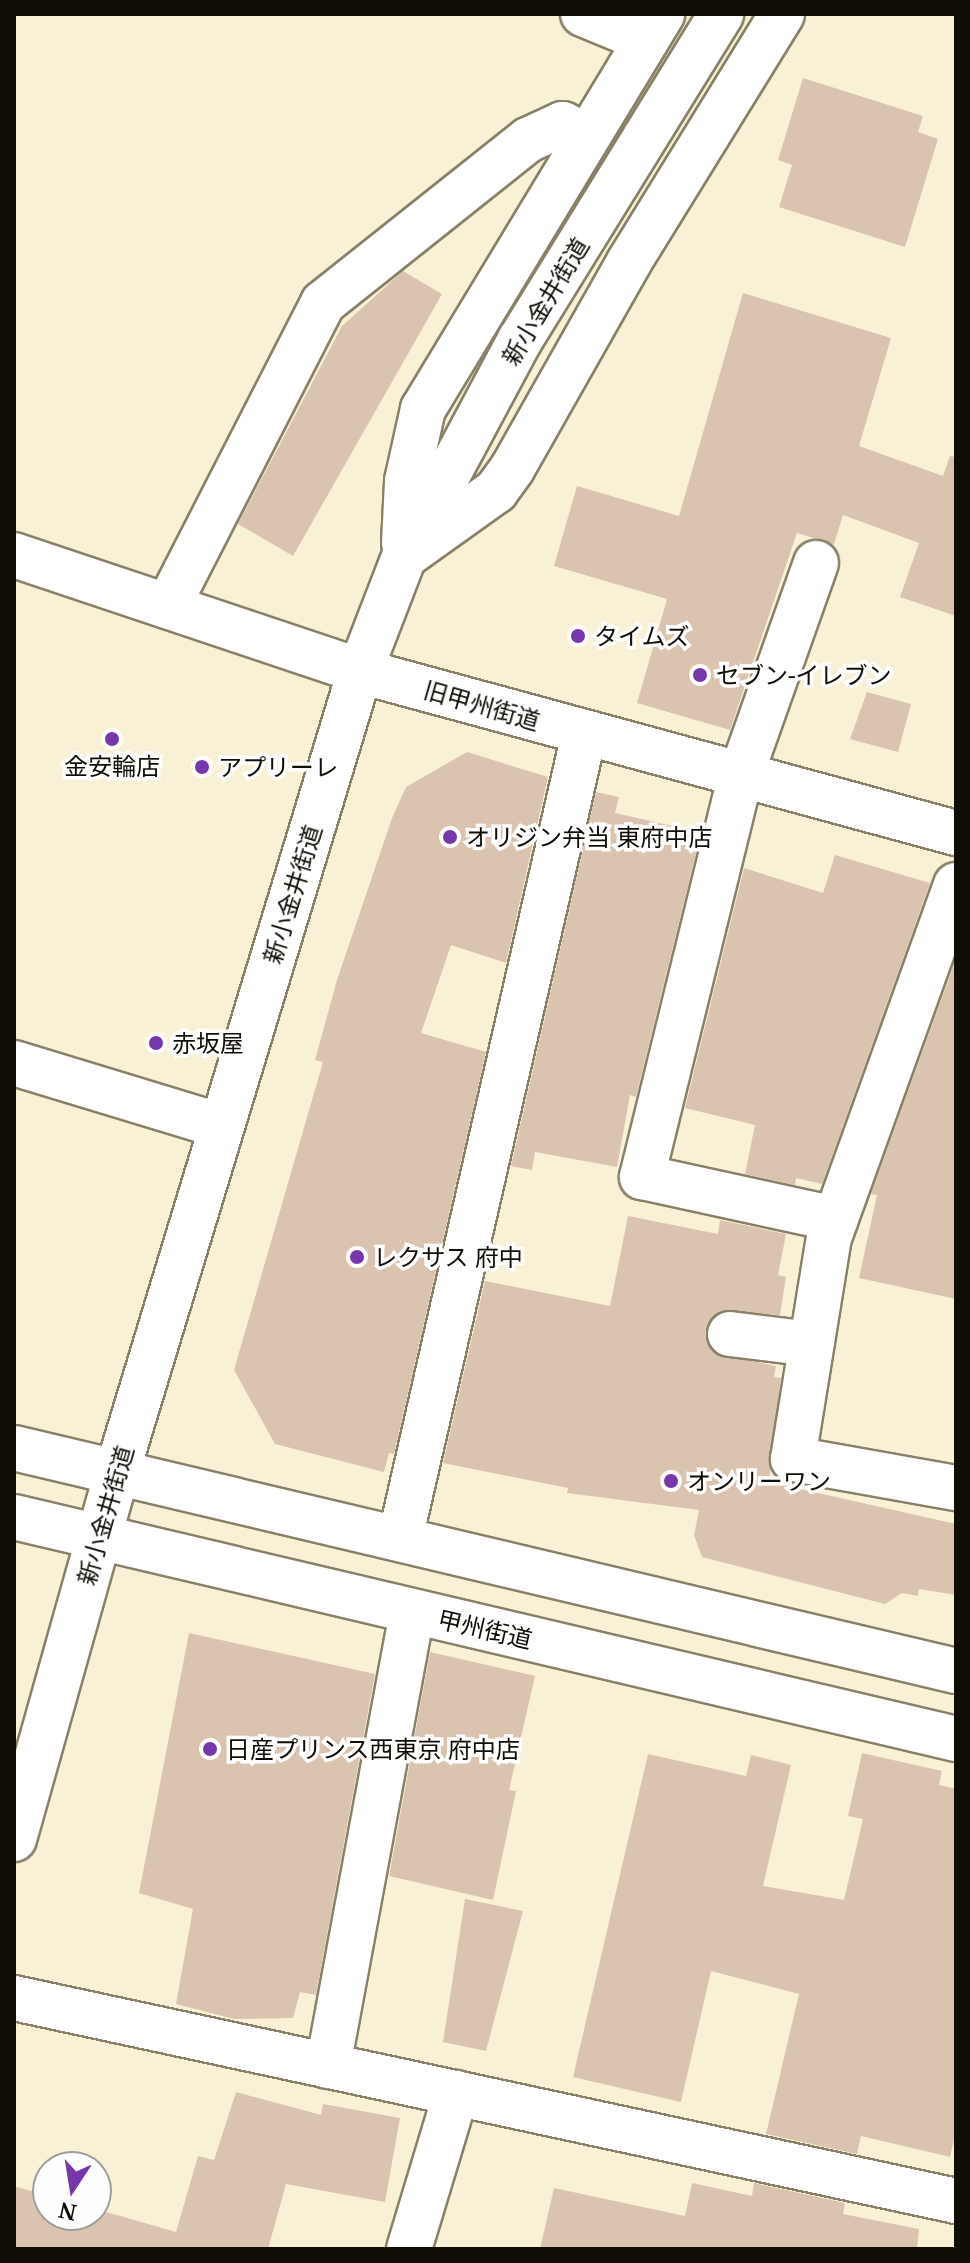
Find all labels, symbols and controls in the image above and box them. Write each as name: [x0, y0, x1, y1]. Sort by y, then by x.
street label: 新小金井街道: [496, 232, 594, 370]
place label: タイムズ: [594, 622, 690, 650]
marker: タイムズ: [569, 627, 587, 645]
place label: セブン-イレブン: [716, 661, 891, 689]
marker: セブン-イレブン: [691, 666, 709, 684]
street label: 旧甲州街道: [420, 675, 544, 735]
marker: 金安輪店: [103, 730, 121, 748]
place label: 金安輪店: [64, 752, 160, 780]
place label: アプリーレ: [218, 753, 338, 781]
marker: アプリーレ: [193, 758, 211, 776]
street label: 新小金井街道: [257, 821, 327, 967]
place label: オリジン弁当 東府中店: [466, 823, 712, 851]
marker: オリジン弁当 東府中店: [441, 828, 459, 846]
place label: 赤坂屋: [172, 1029, 244, 1057]
marker: 赤坂屋: [147, 1034, 165, 1052]
place label: レクサス 府中: [373, 1243, 523, 1271]
marker: レクサス 府中: [348, 1248, 366, 1266]
street label: 新小金井街道: [71, 1442, 139, 1588]
place label: オンリーワン: [687, 1467, 831, 1495]
marker: オンリーワン: [662, 1472, 680, 1490]
street label: 甲州街道: [435, 1604, 535, 1654]
place label: 日産プリンス西東京 府中店: [226, 1735, 520, 1763]
marker: 日産プリンス西東京 府中店: [201, 1740, 219, 1758]
north arrow: [32, 2151, 112, 2231]
text: N: [56, 2196, 79, 2229]

